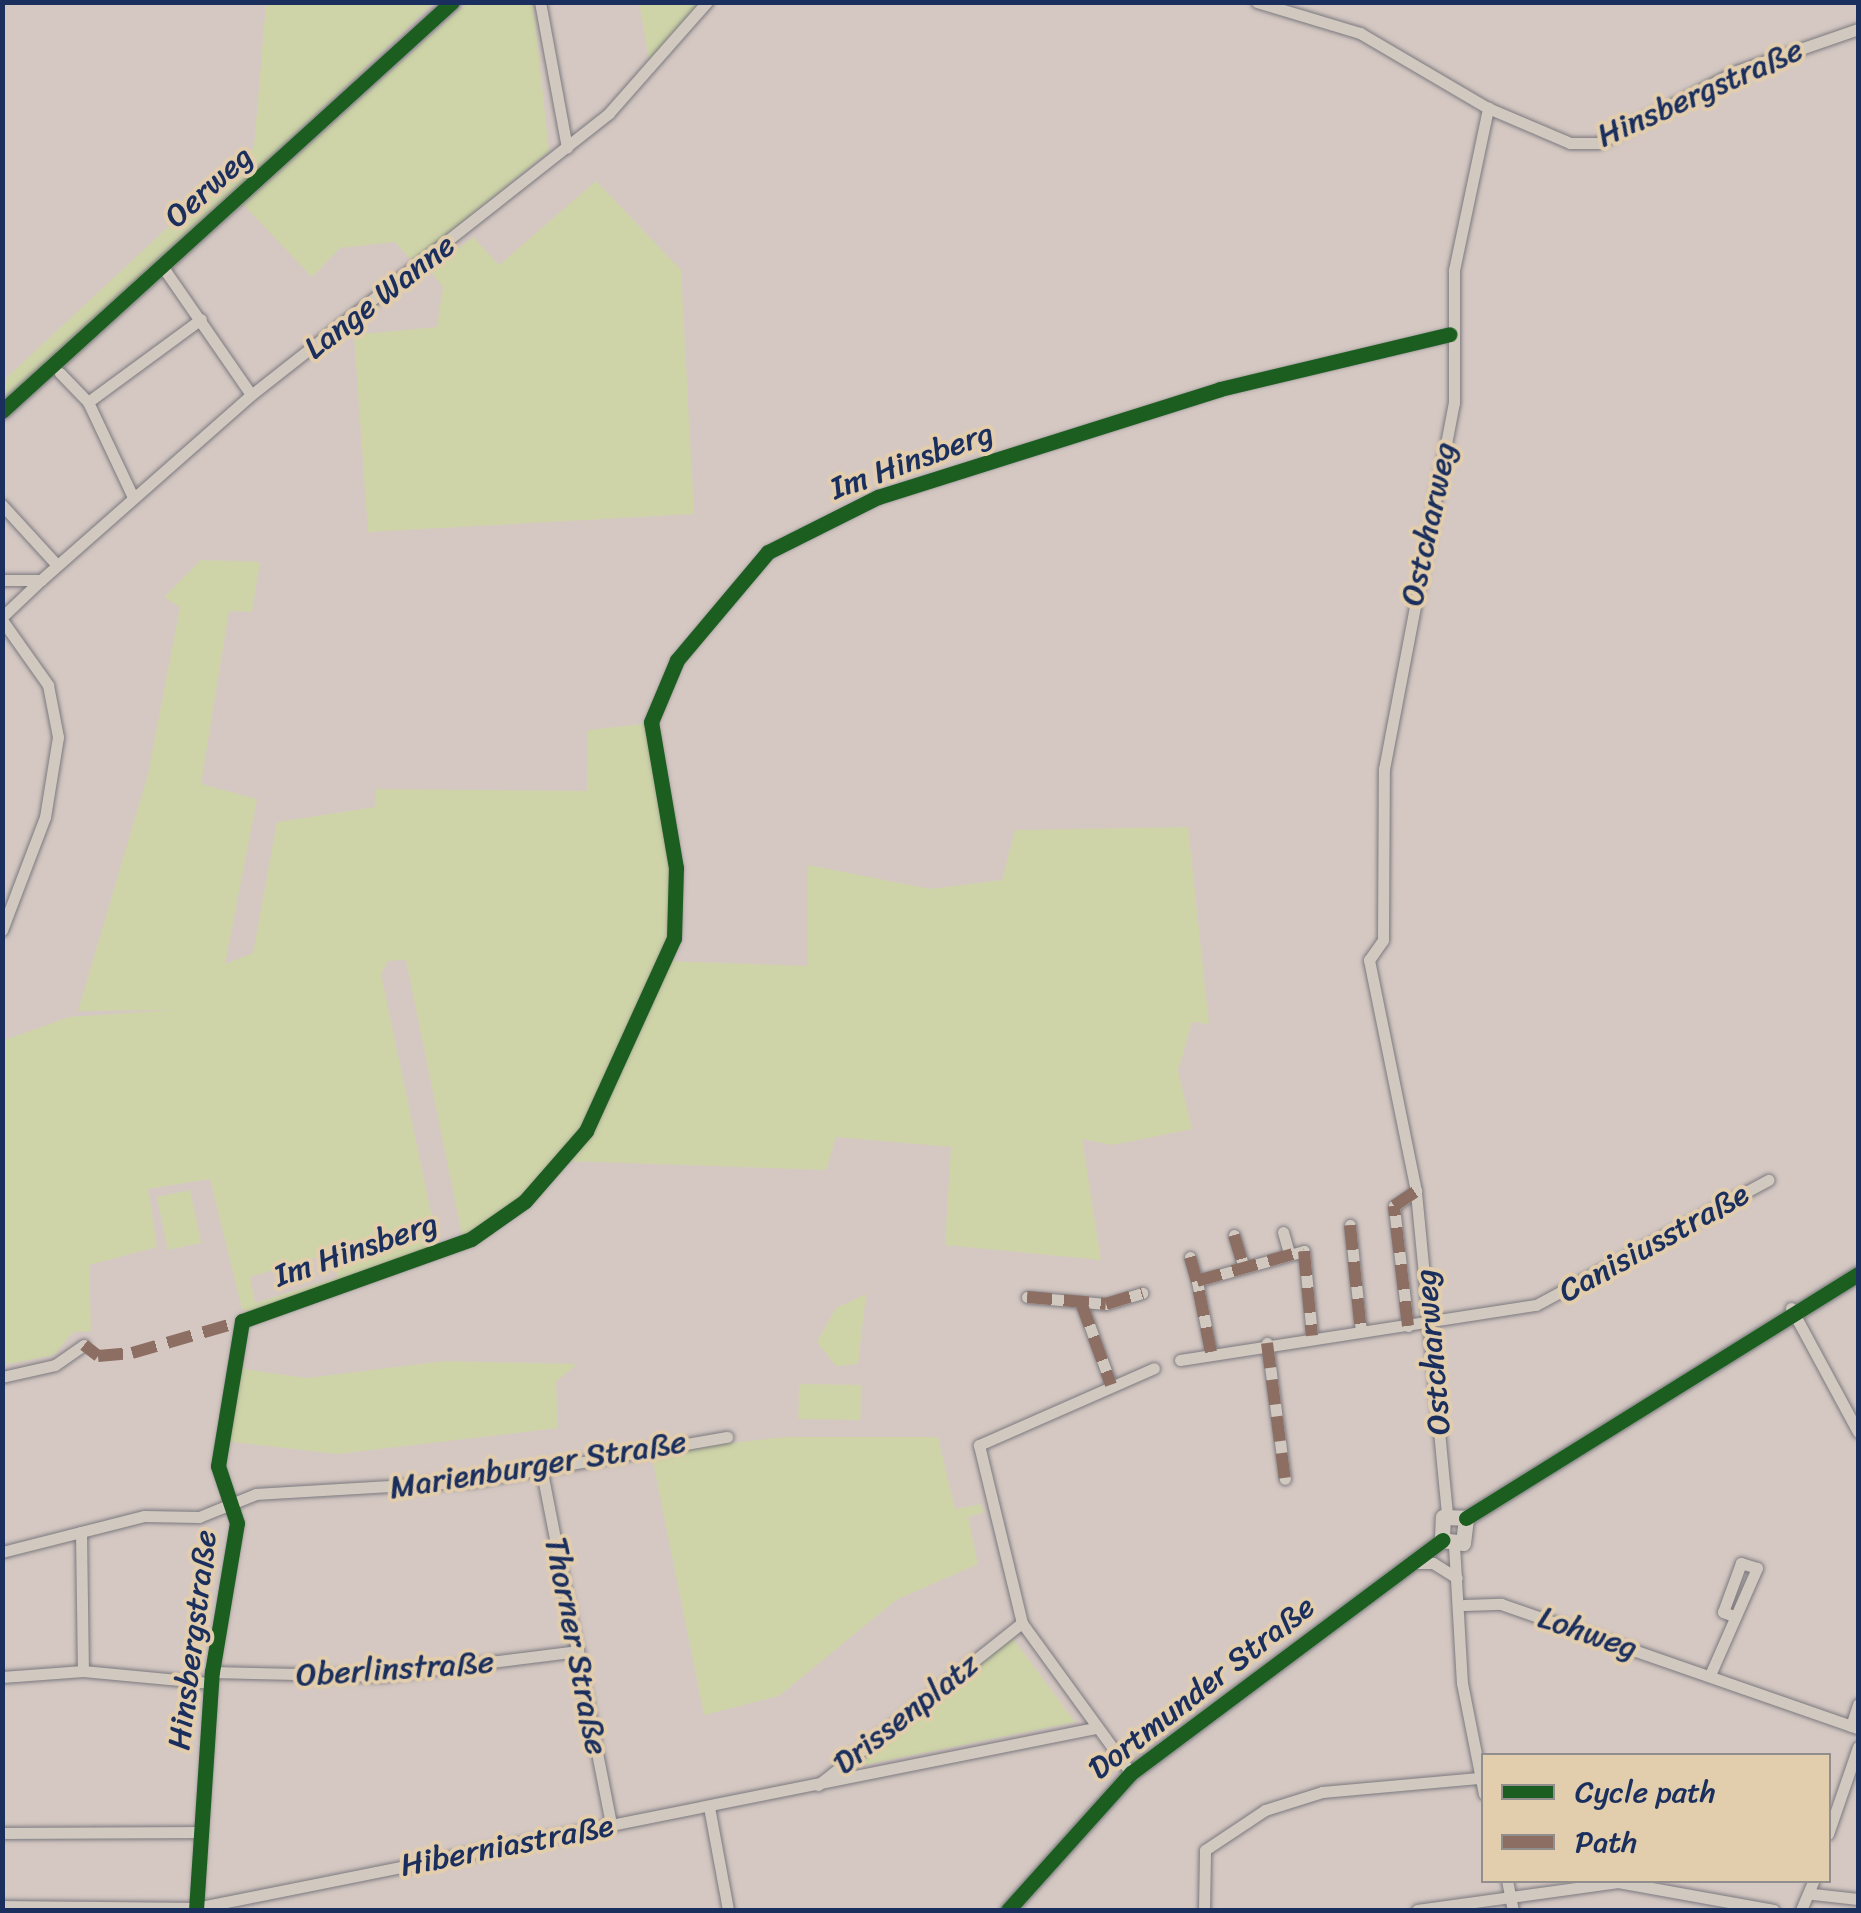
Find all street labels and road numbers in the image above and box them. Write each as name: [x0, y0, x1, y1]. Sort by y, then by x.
street label: Hinsbergstraße: [1591, 30, 1809, 156]
street label: Oerweg: [157, 138, 261, 236]
street label: Lange Wanne: [297, 226, 463, 368]
street label: Im Hinsberg: [825, 414, 999, 508]
street label: Ostcharweg: [1393, 439, 1465, 609]
street label: Canisiusstraße: [1552, 1175, 1756, 1311]
street label: Im Hinsberg: [269, 1204, 443, 1296]
street label: Ostcharweg: [1407, 1268, 1459, 1436]
street label: Marienburger Straße: [387, 1423, 689, 1507]
street label: Hinsbergstraße: [160, 1528, 226, 1752]
street label: Thorner Straße: [536, 1534, 616, 1758]
street label: Dortmunder Straße: [1081, 1588, 1323, 1788]
street label: Lohweg: [1533, 1598, 1643, 1668]
street label: Oberlinstraße: [295, 1643, 495, 1695]
street label: Drissenplatz: [826, 1645, 986, 1783]
street label: Hiberniastraße: [397, 1807, 617, 1885]

